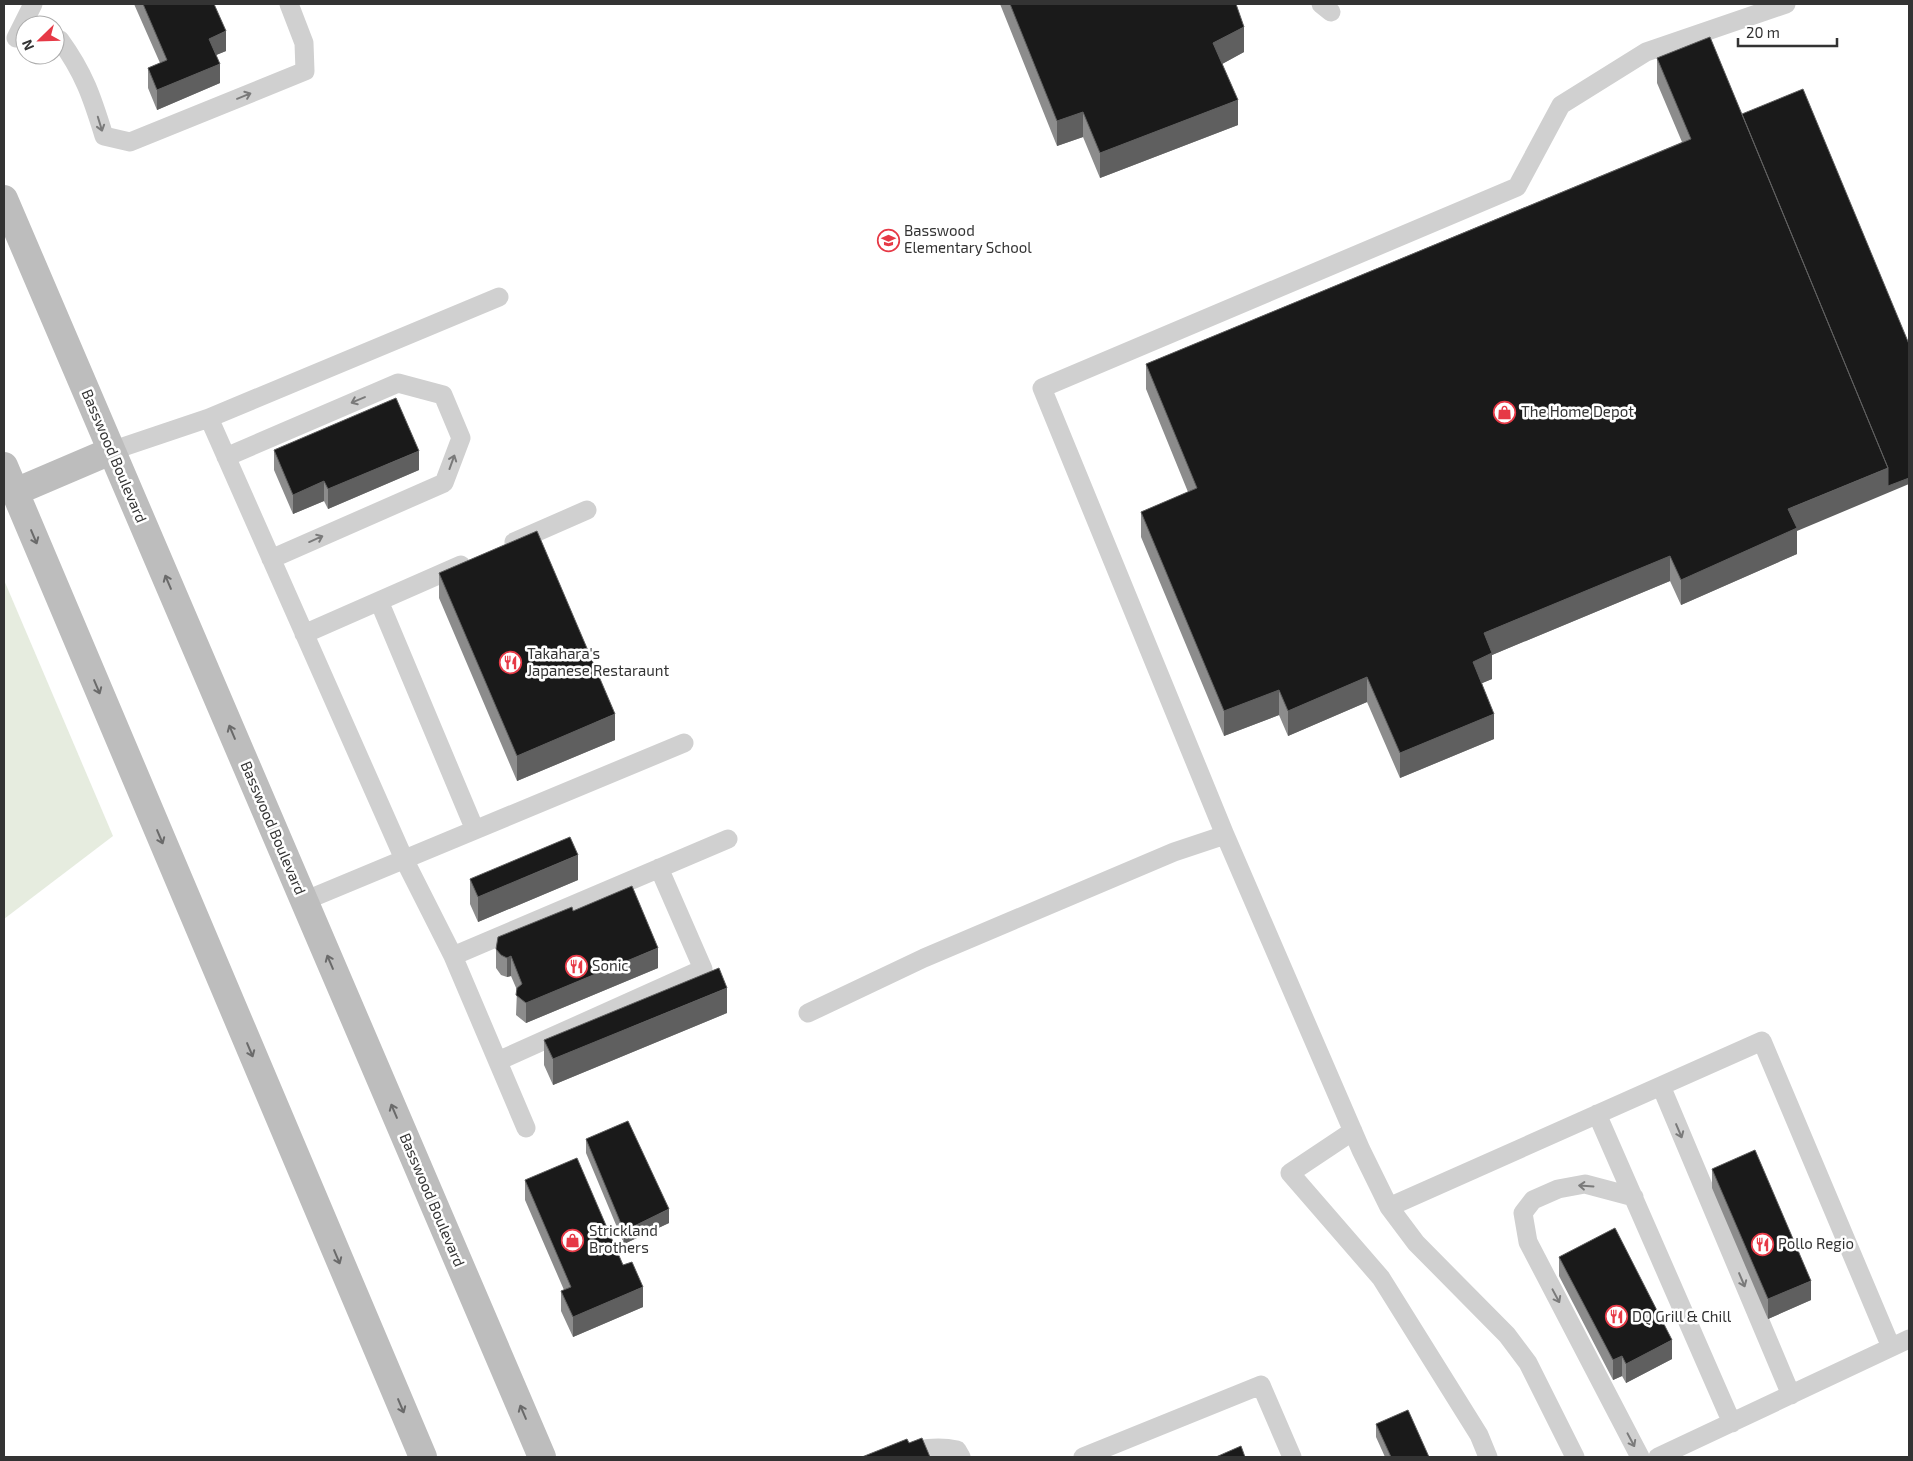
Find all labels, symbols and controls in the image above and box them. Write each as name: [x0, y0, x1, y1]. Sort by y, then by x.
north arrow: [15, 15, 65, 65]
scale bar: [1738, 15, 1837, 47]
text: 20 m: [1746, 23, 1780, 41]
text: N: [18, 37, 37, 53]
one-way arrow: [236, 90, 251, 100]
one-way arrow: [96, 116, 106, 132]
place label: Basswood Elementary School: [904, 221, 1032, 256]
school or university icon: Basswood Elementary School: [876, 228, 900, 252]
street label: Basswood Boulevard: [79, 386, 151, 525]
one-way arrow: [351, 396, 366, 406]
shop icon: The Home Depot: [1493, 400, 1517, 424]
place label: The Home Depot: [1521, 402, 1634, 420]
one-way arrow: [448, 455, 457, 470]
one-way arrow: [30, 529, 40, 544]
one-way arrow: [308, 534, 323, 544]
one-way arrow: [162, 575, 171, 590]
place label: Takahara's Japanese Restaraunt: [527, 644, 669, 679]
restaurant icon: Takahara's Japanese Restaraunt: [499, 651, 523, 675]
one-way arrow: [93, 679, 103, 694]
one-way arrow: [226, 725, 236, 740]
street label: Basswood Boulevard: [238, 758, 310, 897]
one-way arrow: [156, 829, 166, 844]
restaurant icon: Sonic: [564, 954, 588, 978]
one-way arrow: [325, 955, 335, 970]
place label: Sonic: [592, 956, 629, 974]
one-way arrow: [246, 1042, 256, 1057]
one-way arrow: [389, 1104, 398, 1119]
one-way arrow: [1675, 1123, 1685, 1138]
street label: Basswood Boulevard: [397, 1130, 469, 1269]
one-way arrow: [1579, 1182, 1595, 1191]
place label: Strickland Brothers: [589, 1221, 658, 1256]
shop icon: Strickland Brothers: [561, 1228, 585, 1252]
restaurant icon: Pollo Regio: [1750, 1232, 1774, 1256]
place label: Pollo Regio: [1778, 1234, 1854, 1252]
one-way arrow: [333, 1249, 343, 1264]
one-way arrow: [1738, 1272, 1748, 1287]
one-way arrow: [1551, 1288, 1561, 1303]
restaurant icon: DQ Grill & Chill: [1604, 1305, 1628, 1329]
place label: DQ Grill & Chill: [1632, 1307, 1732, 1326]
one-way arrow: [397, 1398, 407, 1413]
one-way arrow: [517, 1405, 527, 1420]
one-way arrow: [1626, 1432, 1636, 1447]

